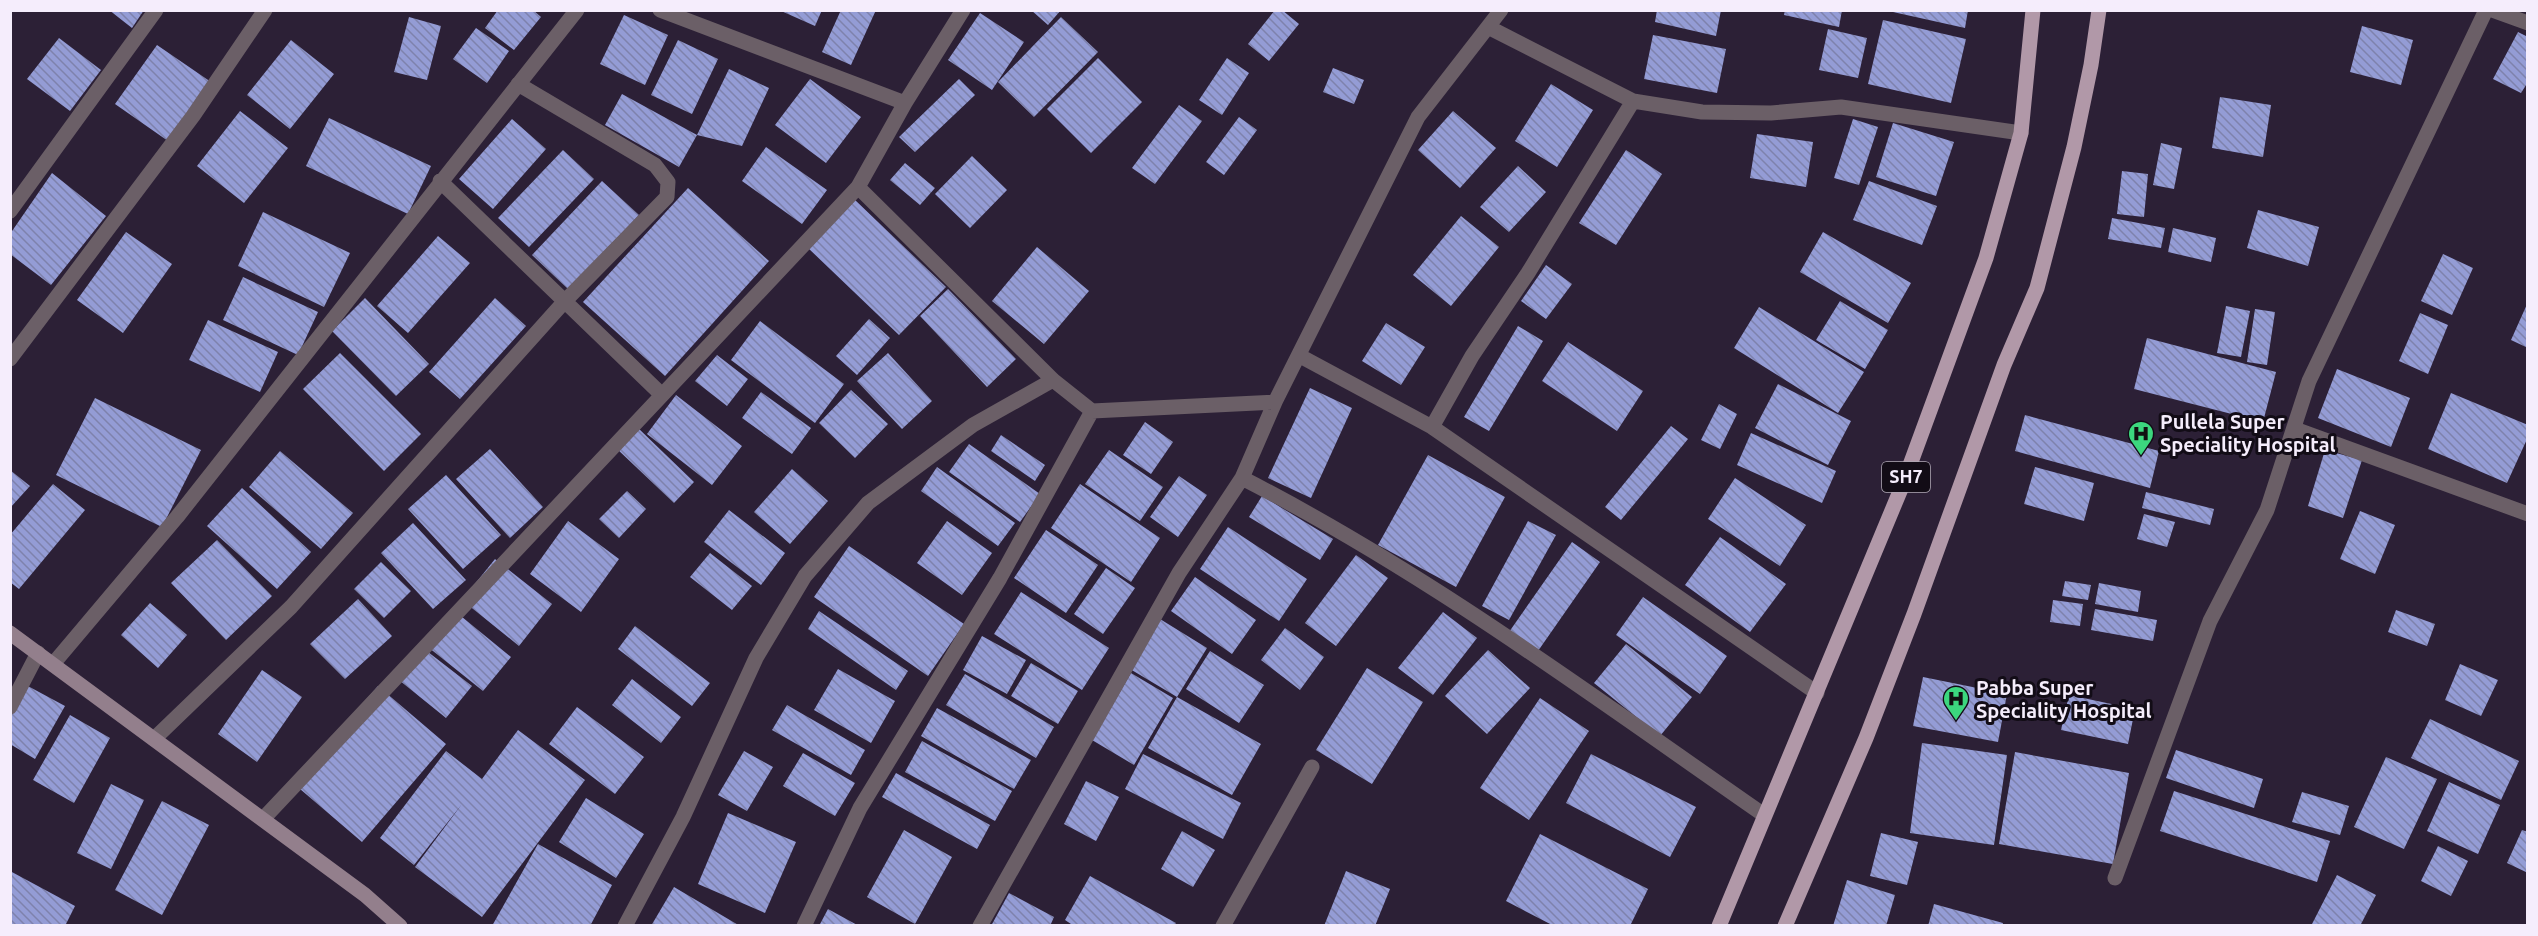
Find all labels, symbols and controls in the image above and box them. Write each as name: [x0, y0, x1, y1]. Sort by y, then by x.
place label: Pullela Super Speciality Hospital: [2160, 410, 2336, 456]
hospital icon: Pullela Super Speciality Hospital: [2126, 419, 2156, 457]
road number: SH7: [1882, 462, 1930, 492]
place label: Pabba Super Speciality Hospital: [1976, 676, 2152, 722]
hospital icon: Pabba Super Speciality Hospital: [1941, 684, 1971, 722]

